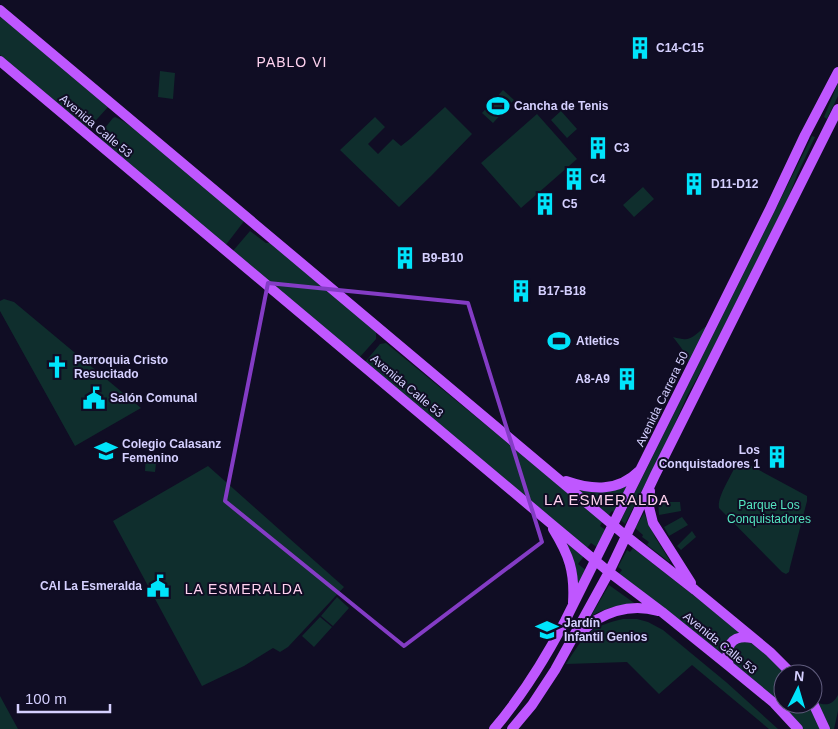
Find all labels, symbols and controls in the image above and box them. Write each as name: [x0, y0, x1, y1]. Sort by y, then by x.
building icon: C14-C15: [627, 35, 653, 61]
place label: C14-C15: [656, 41, 704, 55]
district label: PABLO VI: [257, 54, 327, 70]
street label: Avenida Calle 53: [57, 92, 135, 161]
sports icon: Cancha de Tenis: [485, 93, 511, 119]
place label: Cancha de Tenis: [514, 99, 609, 113]
building icon: C3: [585, 135, 611, 161]
place label: C3: [614, 141, 630, 155]
building icon: C4: [561, 166, 587, 192]
building icon: D11-D12: [681, 171, 707, 197]
place label: C4: [590, 172, 606, 186]
place label: D11-D12: [711, 177, 759, 191]
building icon: C5: [532, 191, 558, 217]
place label: C5: [562, 197, 578, 211]
building icon: B9-B10: [392, 245, 418, 271]
place label: B9-B10: [422, 251, 464, 265]
building icon: B17-B18: [508, 278, 534, 304]
place label: B17-B18: [538, 284, 586, 298]
sports icon: Atletics: [546, 328, 572, 354]
place label: Atletics: [576, 334, 620, 348]
street label: Avenida Carrera 50: [633, 349, 691, 449]
street label: Avenida Calle 53: [368, 352, 446, 421]
place label: Parroquia Cristo Resucitado: [74, 353, 168, 381]
church icon: Parroquia Cristo Resucitado: [44, 354, 70, 380]
building icon: A8-A9: [614, 366, 640, 392]
place label: A8-A9: [575, 372, 610, 386]
public building icon: Salón Comunal: [81, 385, 107, 411]
place label: Salón Comunal: [110, 391, 197, 405]
place label: Colegio Calasanz Femenino: [122, 437, 221, 465]
school or university icon: Colegio Calasanz Femenino: [93, 438, 119, 464]
place label: Los Conquistadores 1: [659, 443, 760, 471]
building icon: Los Conquistadores 1: [764, 444, 790, 470]
district label: LA ESMERALDA: [544, 491, 670, 508]
park label: Parque Los Conquistadores: [727, 498, 811, 526]
public building icon: CAI La Esmeralda: [145, 573, 171, 599]
place label: CAI La Esmeralda: [40, 579, 142, 593]
district label: LA ESMERALDA: [185, 581, 303, 597]
street label: Avenida Calle 53: [680, 609, 760, 677]
place label: Jardín Infantil Genios: [564, 616, 648, 644]
school or university icon: Jardín Infantil Genios: [534, 617, 560, 643]
north arrow: [773, 664, 823, 714]
text: N: [793, 668, 805, 684]
scale bar: [18, 682, 110, 714]
text: 100 m: [25, 690, 67, 707]

